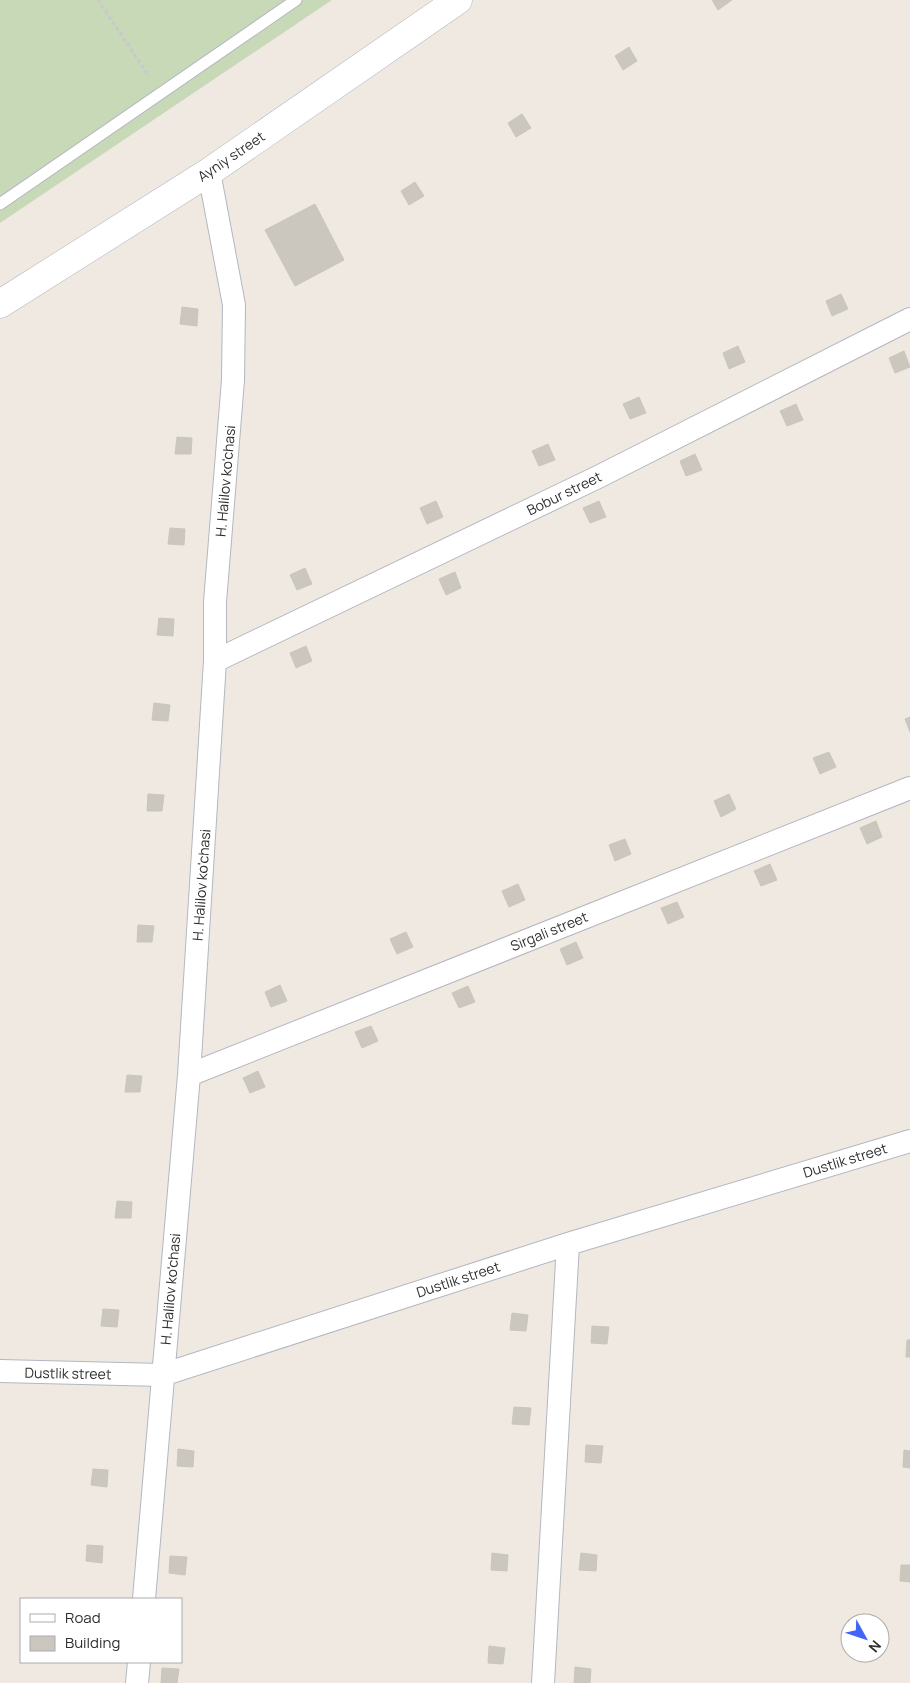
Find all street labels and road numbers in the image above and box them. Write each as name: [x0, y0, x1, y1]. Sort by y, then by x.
street label: Ayniy street: [194, 126, 269, 185]
street label: H. Halilov ko'chasi: [211, 424, 239, 538]
street label: Bobur street: [523, 467, 605, 519]
street label: H. Halilov ko'chasi: [188, 828, 214, 942]
street label: Sirgali street: [507, 907, 591, 955]
street label: Dustlik street: [801, 1138, 890, 1182]
street label: H. Halilov ko'chasi: [156, 1232, 184, 1346]
street label: Dustlik street: [414, 1256, 503, 1301]
street label: Dustlik street: [24, 1363, 112, 1383]

